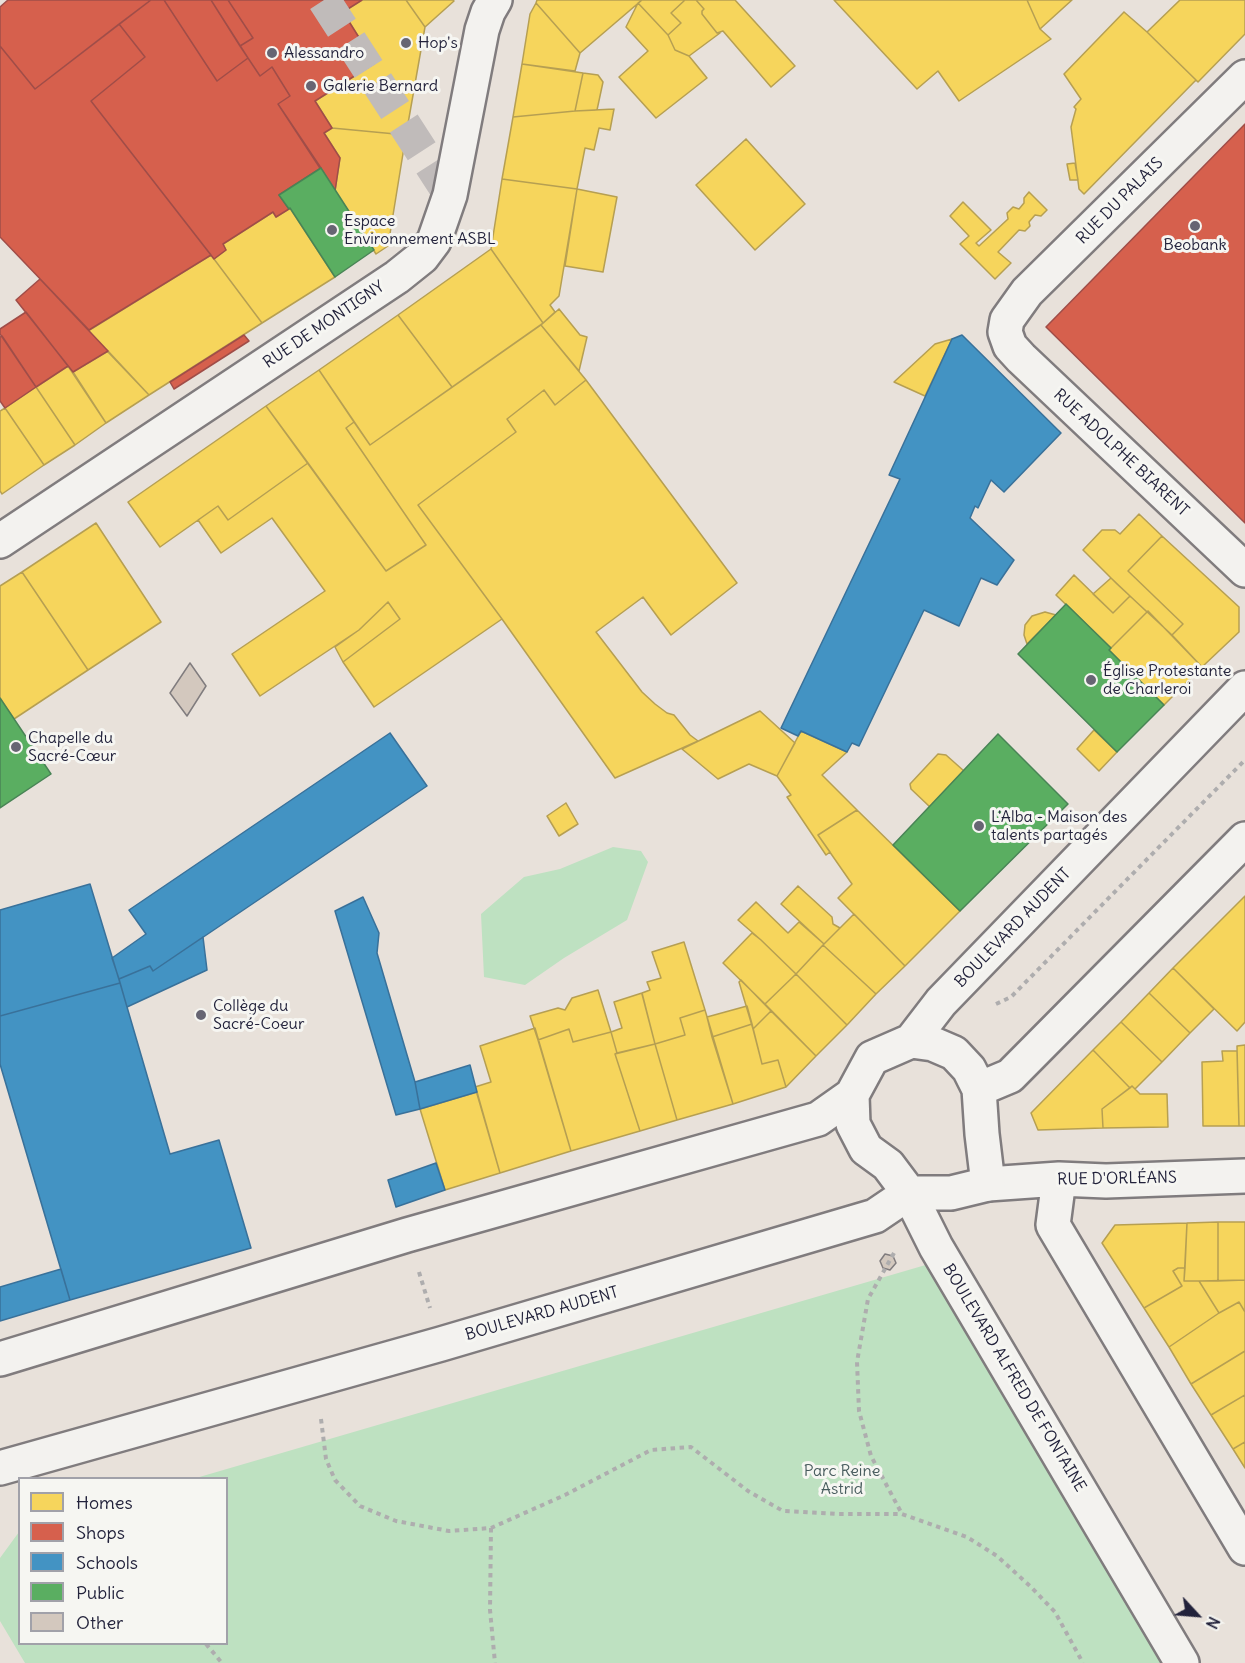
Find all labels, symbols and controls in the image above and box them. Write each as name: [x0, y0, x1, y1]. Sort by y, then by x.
place label: Hop's: [418, 33, 458, 53]
marker: Hop's: [399, 36, 413, 50]
place label: Alessandro: [284, 43, 364, 63]
marker: Alessandro: [265, 46, 279, 60]
place label: Galerie Bernard: [323, 76, 438, 96]
marker: Galerie Bernard: [304, 79, 318, 93]
street label: RUE DU PALAIS: [1073, 154, 1167, 248]
place label: Espace Environnement ASBL: [344, 211, 496, 249]
marker: Beobank: [1188, 219, 1202, 233]
marker: Espace Environnement ASBL: [325, 223, 339, 237]
place label: Beobank: [1163, 235, 1227, 255]
street label: RUE DE MONTIGNY: [260, 277, 388, 373]
street label: RUE ADOLPHE BIARENT: [1049, 385, 1193, 521]
place label: Église Protestante de Charleroi: [1103, 661, 1231, 699]
marker: Église Protestante de Charleroi: [1084, 673, 1098, 687]
place label: Chapelle du Sacré-Cœur: [28, 728, 116, 766]
marker: Chapelle du Sacré-Cœur: [9, 740, 23, 754]
place label: L'Alba - Maison des talents partagés: [991, 807, 1127, 845]
marker: L'Alba - Maison des talents partagés: [972, 819, 986, 833]
street label: BOULEVARD AUDENT: [951, 864, 1075, 992]
place label: Collège du Sacré-Coeur: [213, 996, 304, 1034]
marker: Collège du Sacré-Coeur: [194, 1008, 208, 1022]
street label: RUE D'ORLÉANS: [1057, 1168, 1177, 1190]
street label: BOULEVARD ALFRED DE FONTAINE: [938, 1261, 1090, 1495]
street label: BOULEVARD AUDENT: [463, 1283, 621, 1345]
park label: Parc Reine Astrid: [804, 1461, 880, 1499]
legend: [18, 1477, 228, 1645]
text: Homes: [76, 1491, 133, 1514]
text: Shops: [76, 1521, 125, 1544]
text: Schools: [76, 1551, 138, 1574]
text: Public: [76, 1581, 125, 1604]
north arrow: [1167, 1585, 1227, 1645]
text: Other: [76, 1611, 123, 1634]
text: N: [1202, 1614, 1225, 1632]

